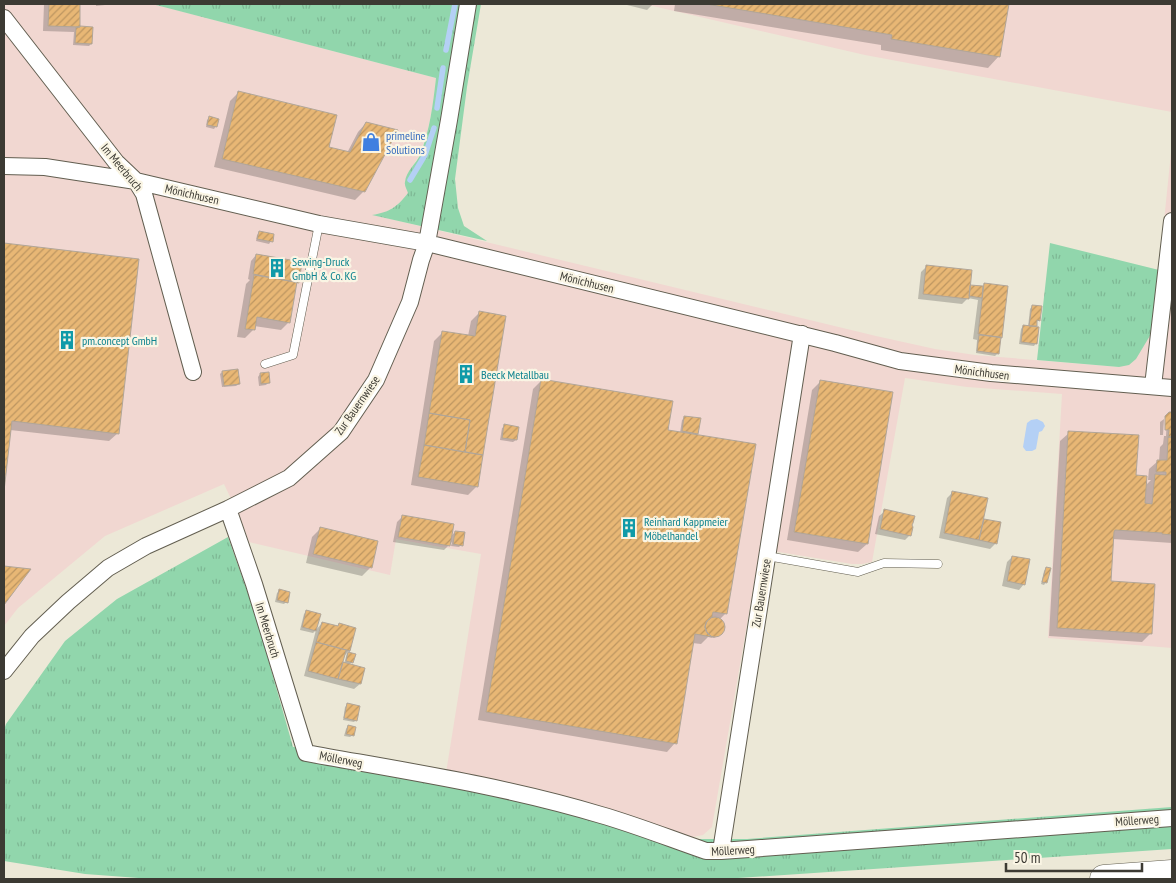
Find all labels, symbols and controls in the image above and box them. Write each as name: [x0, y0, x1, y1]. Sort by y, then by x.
place label: primeline Solutions: [386, 128, 426, 157]
shop icon: primeline Solutions: [360, 131, 382, 153]
street label: Im Meerbruch: [98, 140, 146, 194]
street label: Mönichhusen: [164, 181, 220, 207]
place label: Sewing-Druck GmbH & Co. KG: [292, 254, 356, 283]
building icon: Sewing-Druck GmbH & Co. KG: [266, 257, 288, 279]
street label: Mönichhusen: [558, 268, 616, 296]
building icon: pm.concept GmbH: [56, 329, 78, 351]
place label: pm.concept GmbH: [82, 333, 157, 348]
street label: Mönichhusen: [954, 361, 1010, 383]
building icon: Beeck Metallbau: [455, 363, 477, 385]
place label: Beeck Metallbau: [481, 367, 549, 382]
street label: Zur Bauernwiese: [331, 372, 383, 438]
place label: Reinhard Kappmeier Möbelhandel: [644, 514, 728, 543]
building icon: Reinhard Kappmeier Möbelhandel: [618, 517, 640, 539]
street label: Zur Bauernwiese: [748, 558, 774, 628]
street label: Im Meerbruch: [252, 600, 284, 660]
street label: Möllerweg: [318, 747, 364, 771]
street label: Möllerweg: [1115, 811, 1159, 829]
scale bar: [1006, 840, 1142, 872]
street label: Möllerweg: [711, 841, 755, 859]
text: 50 m: [1014, 848, 1040, 867]

